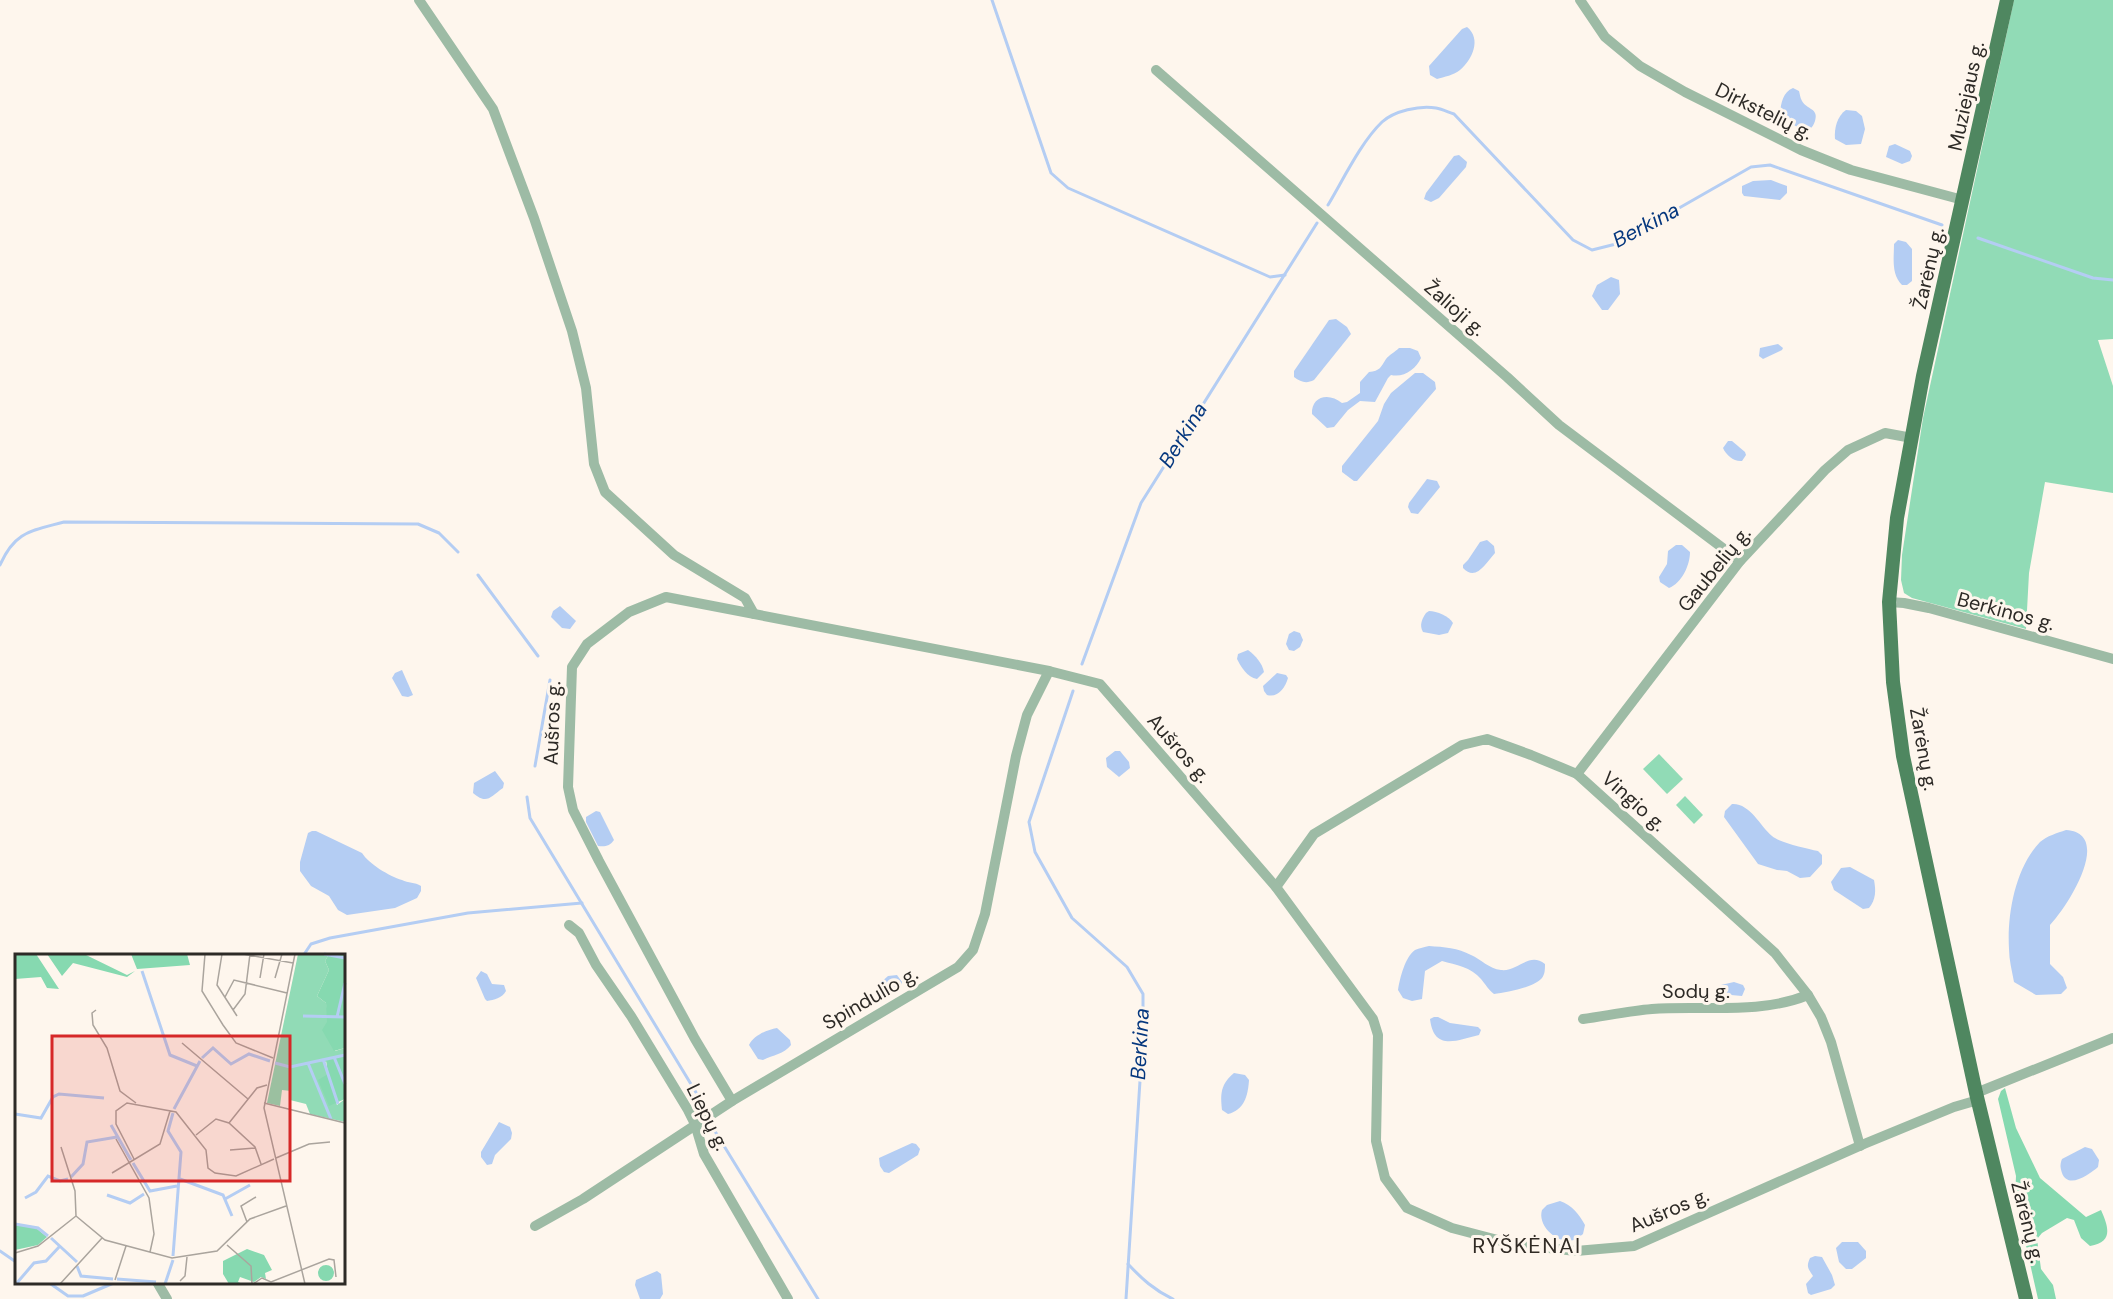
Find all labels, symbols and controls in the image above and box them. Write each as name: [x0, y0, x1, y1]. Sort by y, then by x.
street label: Muziejaus g.: [1942, 39, 1990, 153]
street label: Dirkstelių g.: [1711, 76, 1817, 146]
water label: Berkina: [1608, 196, 1684, 254]
street label: Žarėnų g.: [1906, 224, 1950, 312]
street label: Žalioji g.: [1419, 274, 1491, 342]
water label: Berkina: [1152, 397, 1214, 473]
street label: Gaubelių g.: [1672, 521, 1756, 617]
street label: Berkinos g.: [1955, 586, 2057, 636]
street label: Aušros g.: [538, 681, 566, 765]
street label: Žarėnų g.: [1904, 706, 1944, 792]
street label: Aušros g.: [1142, 708, 1216, 788]
street label: Vingio g.: [1596, 765, 1672, 837]
inset map: [15, 954, 345, 1284]
street label: Spindulio g.: [818, 960, 922, 1036]
street label: Sodų g.: [1662, 978, 1730, 1004]
water label: Berkina: [1124, 1007, 1156, 1081]
street label: Liepų g.: [681, 1079, 735, 1155]
street label: Žarėnų g.: [2005, 1178, 2051, 1266]
street label: Aušros g.: [1625, 1182, 1713, 1238]
district label: RYŠKĖNAI: [1472, 1231, 1582, 1260]

